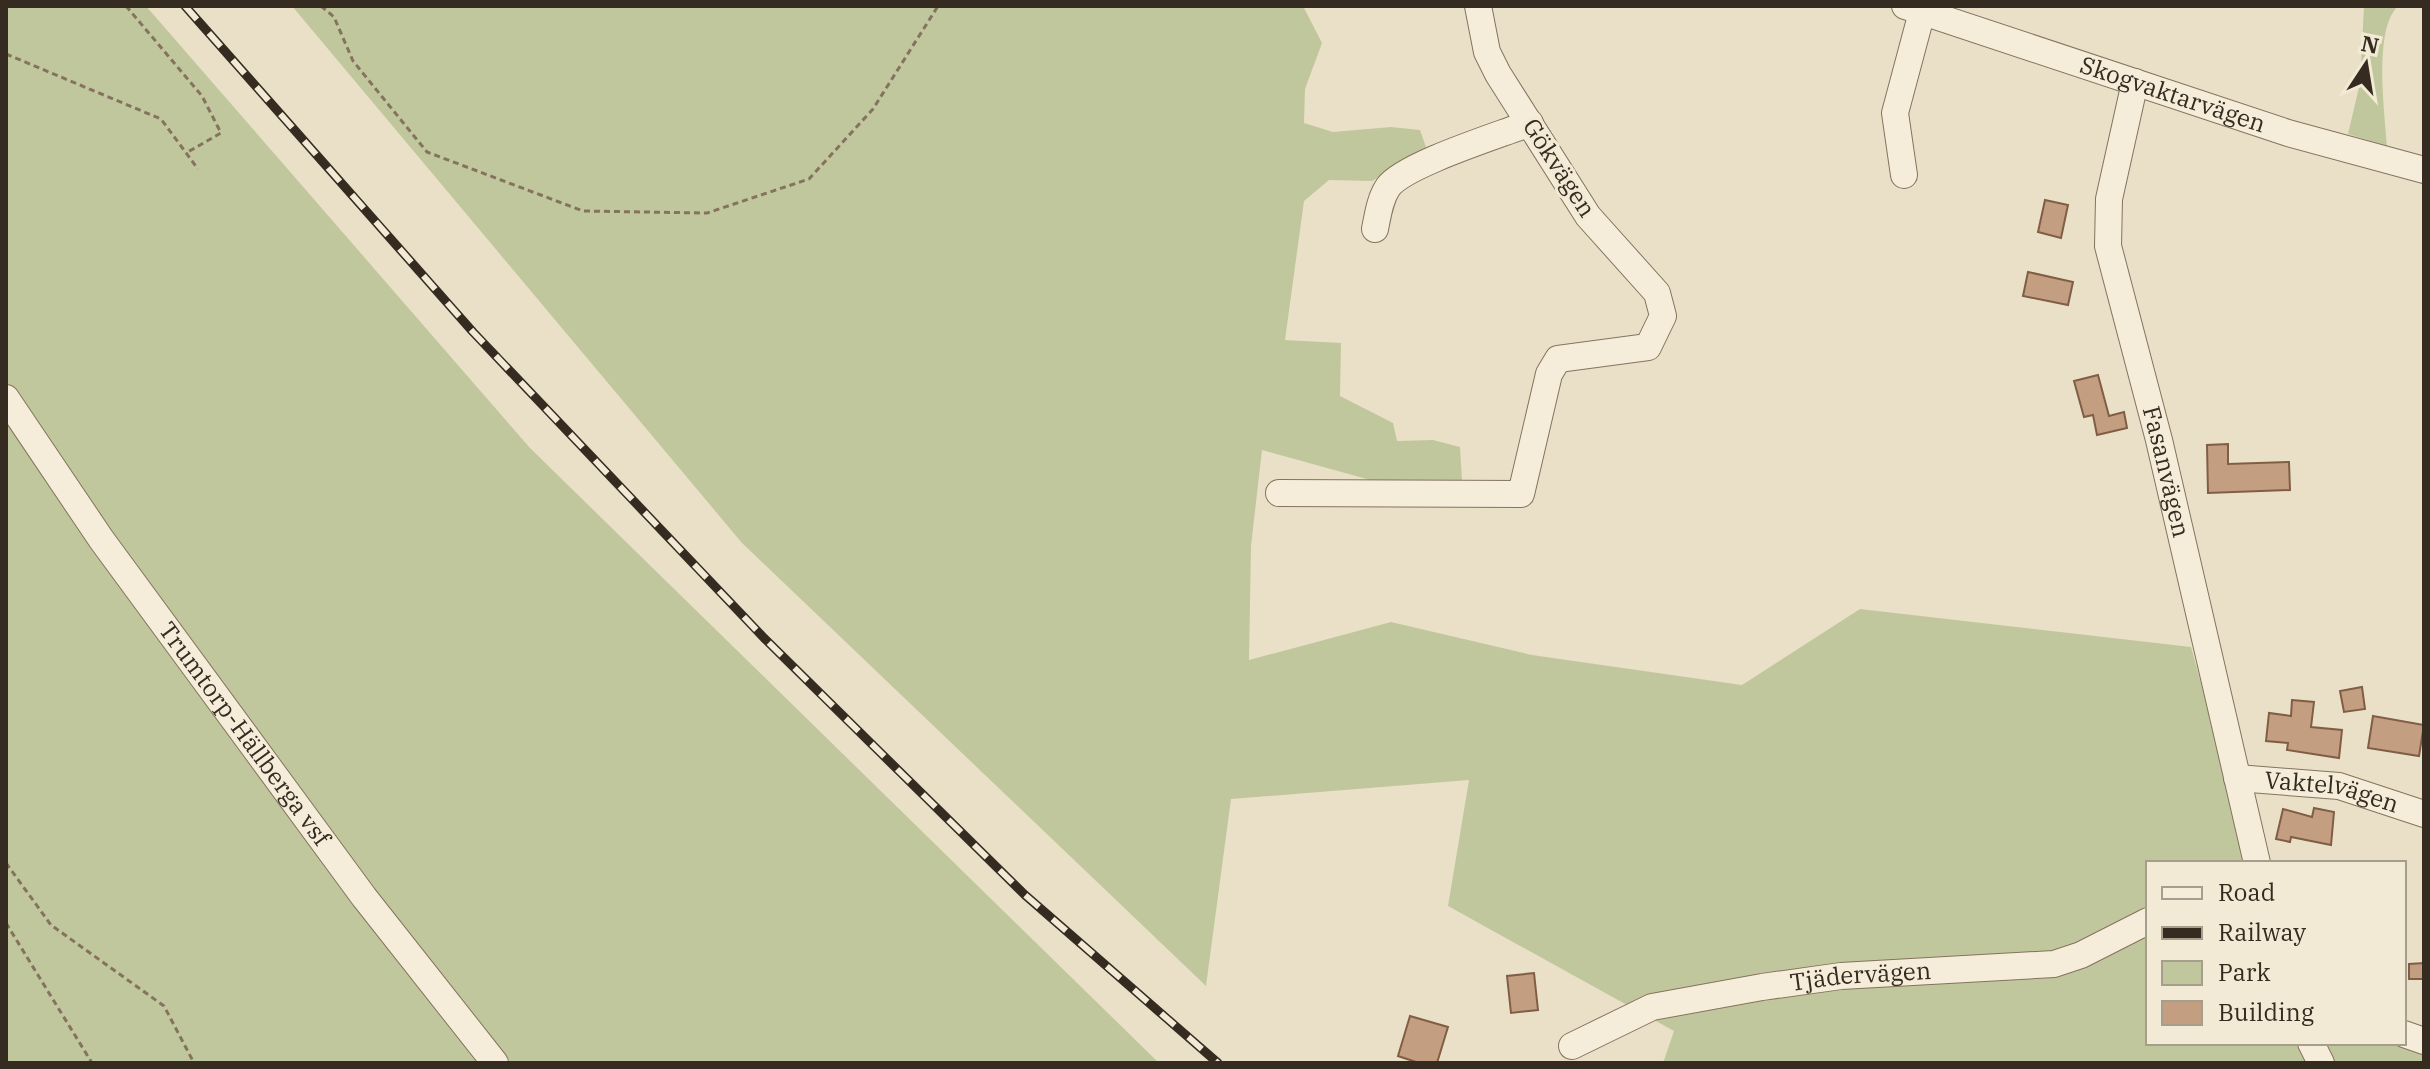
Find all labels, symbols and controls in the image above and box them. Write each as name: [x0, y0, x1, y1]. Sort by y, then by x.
north arrow: [2326, 24, 2406, 104]
text: N: [2359, 28, 2382, 60]
street label: Skogvaktarvägen: [2076, 48, 2270, 139]
street label: Gökvägen: [1516, 112, 1604, 223]
street label: Fasanvägen: [2136, 403, 2198, 540]
street label: Trumtorp-Hällberga vsf: [152, 615, 339, 853]
street label: Vaktelvägen: [2264, 763, 2403, 820]
legend: [2146, 861, 2406, 1045]
text: Road: [2218, 876, 2275, 908]
text: Railway: [2218, 916, 2306, 948]
street label: Tjädervägen: [1788, 954, 1932, 998]
text: Park: [2218, 956, 2270, 988]
text: Building: [2218, 996, 2314, 1028]

